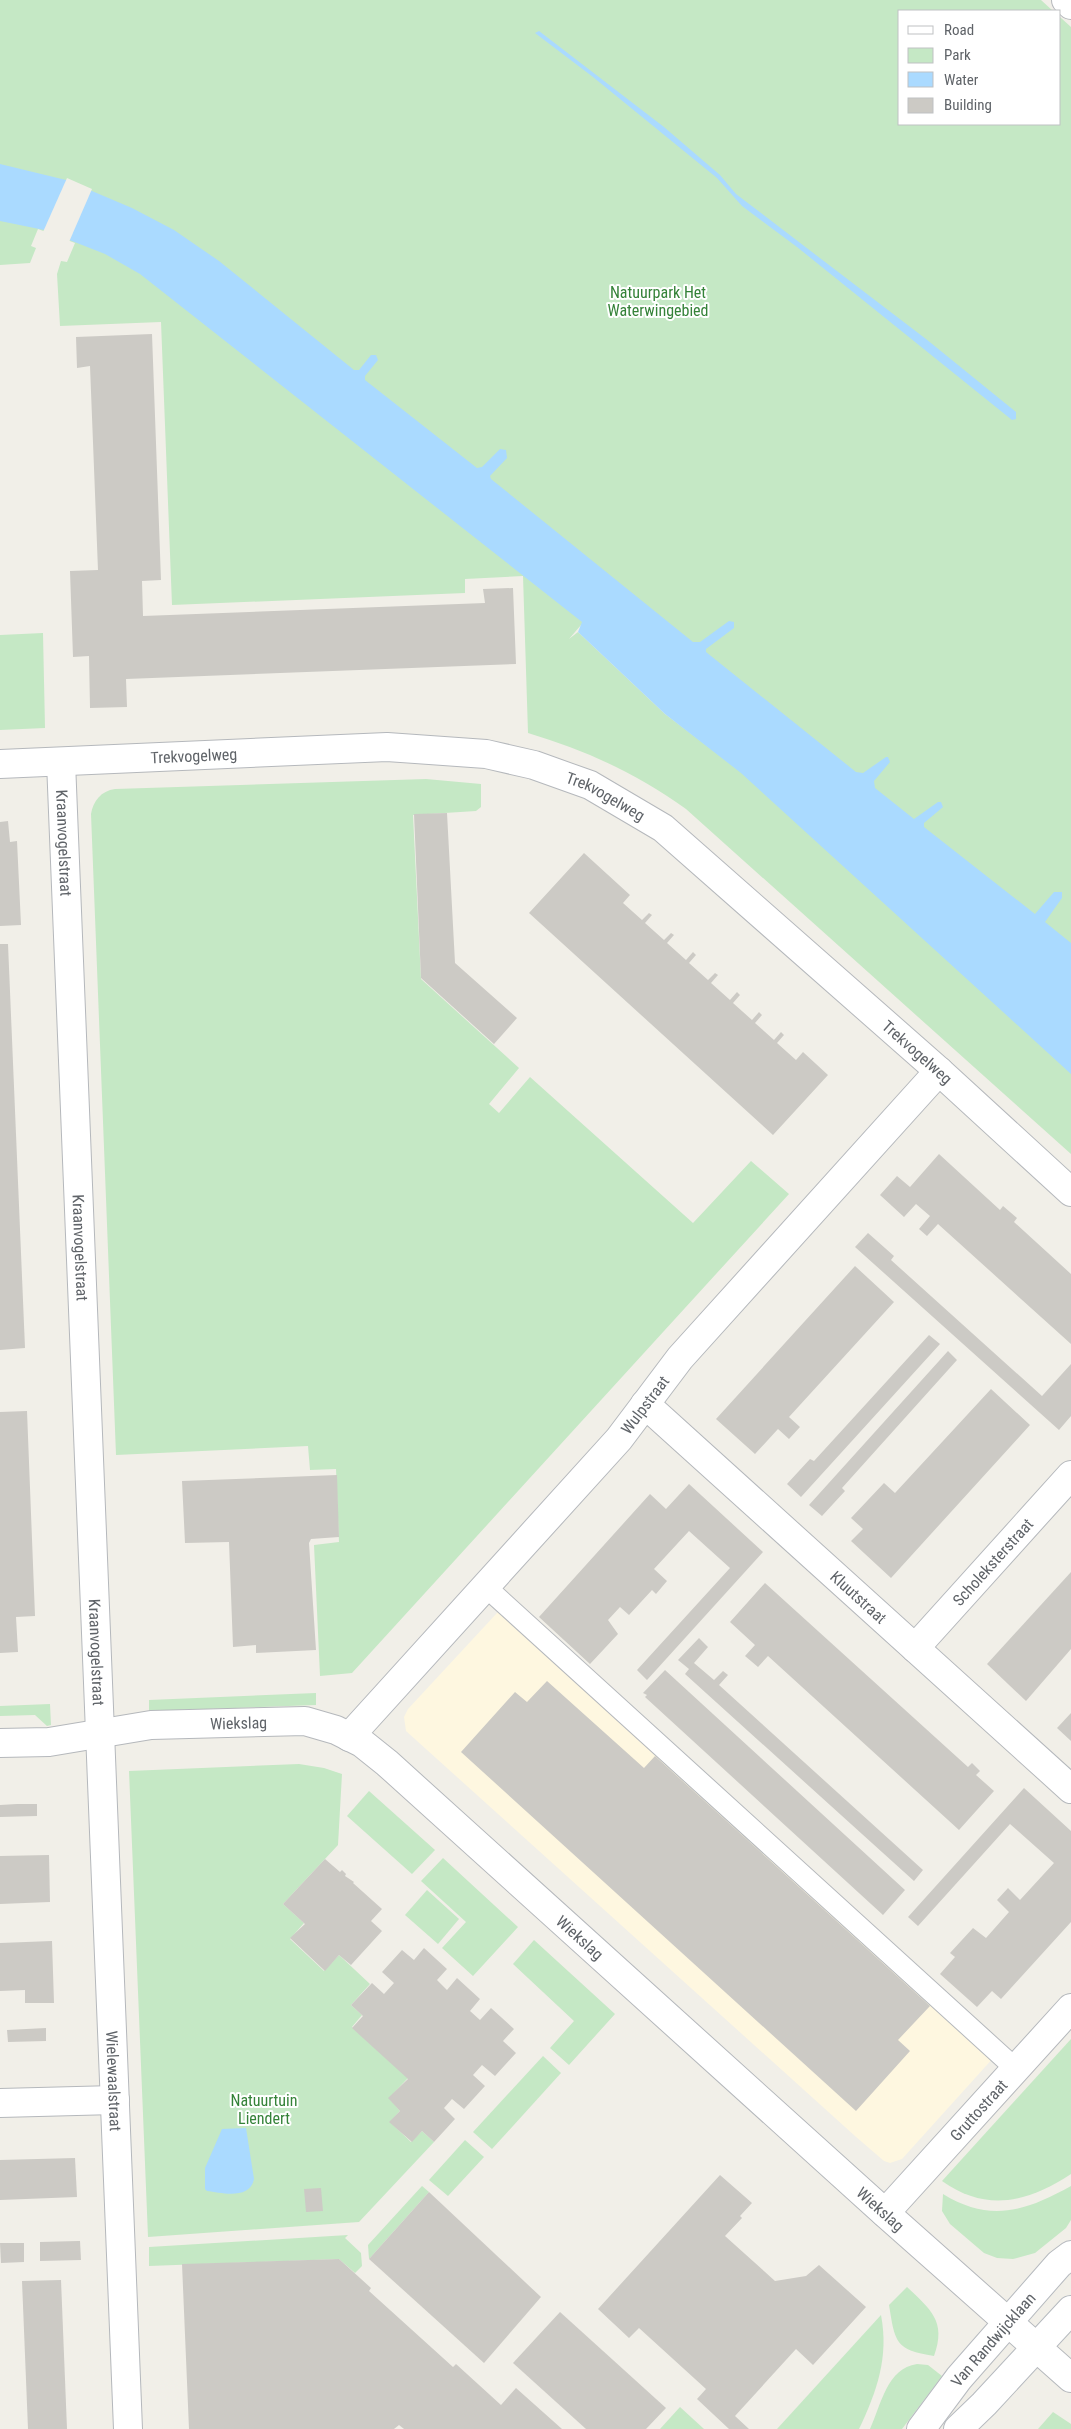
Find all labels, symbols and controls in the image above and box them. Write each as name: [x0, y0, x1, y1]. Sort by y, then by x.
legend: [898, 10, 1061, 125]
text: Road: [944, 21, 974, 39]
text: Park: [944, 46, 971, 64]
text: Water: [944, 71, 979, 89]
text: Building: [944, 96, 992, 114]
park label: Natuurpark Het Waterwingebied: [607, 283, 709, 320]
street label: Trekvogelweg: [150, 744, 238, 767]
street label: Trekvogelweg: [564, 768, 648, 825]
street label: Kraanvogelstraat: [53, 789, 76, 897]
street label: Trekvogelweg: [879, 1016, 956, 1088]
street label: Kraanvogelstraat: [69, 1194, 92, 1302]
street label: Wulpstraat: [617, 1372, 673, 1438]
street label: Scholeksterstraat: [948, 1514, 1037, 1609]
street label: Kluutstraat: [827, 1567, 891, 1628]
street label: Kraanvogelstraat: [85, 1598, 108, 1706]
street label: Wiekslag: [210, 1712, 267, 1733]
street label: Wiekslag: [552, 1911, 608, 1964]
street label: Wielewaalstraat: [102, 2030, 126, 2132]
street label: Gruttostraat: [946, 2075, 1011, 2145]
park label: Natuurtuin Liendert: [231, 2091, 297, 2128]
street label: Wiekslag: [853, 2183, 908, 2235]
street label: Van Randwijcklaan: [947, 2289, 1039, 2390]

